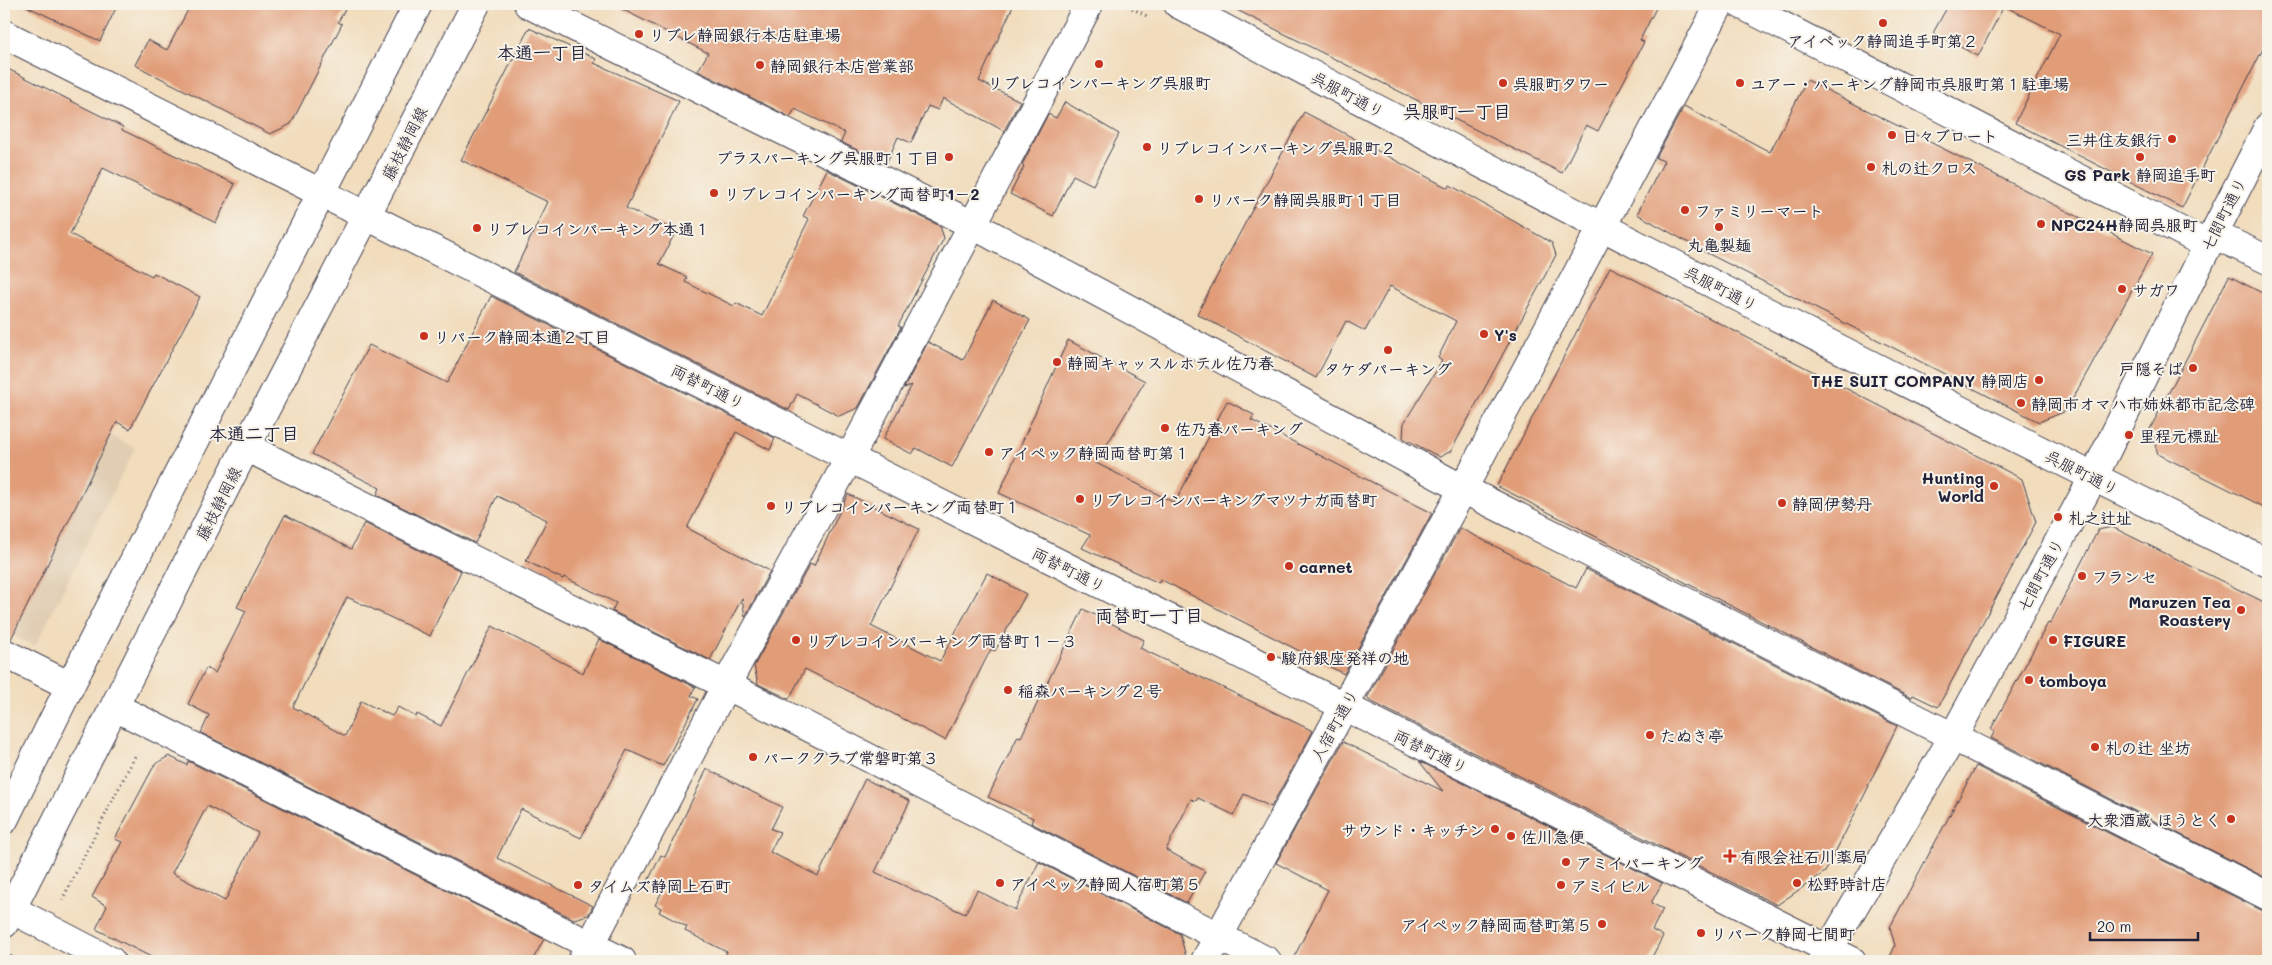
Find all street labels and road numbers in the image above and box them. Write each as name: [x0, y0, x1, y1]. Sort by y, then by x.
street label: 呉服町通り: [1308, 66, 1388, 122]
street label: 藤枝静岡線: [376, 103, 432, 183]
street label: 七間町通り: [2195, 174, 2251, 254]
street label: 呉服町通り: [1681, 260, 1761, 316]
street label: 両替町通り: [668, 358, 748, 414]
street label: 呉服町通り: [2042, 444, 2122, 500]
street label: 藤枝静岡線: [190, 463, 246, 543]
street label: 七間町通り: [2012, 535, 2068, 615]
street label: 両替町通り: [1029, 541, 1109, 597]
street label: 人宿町通り: [1305, 685, 1363, 765]
street label: 両替町通り: [1390, 724, 1472, 778]

